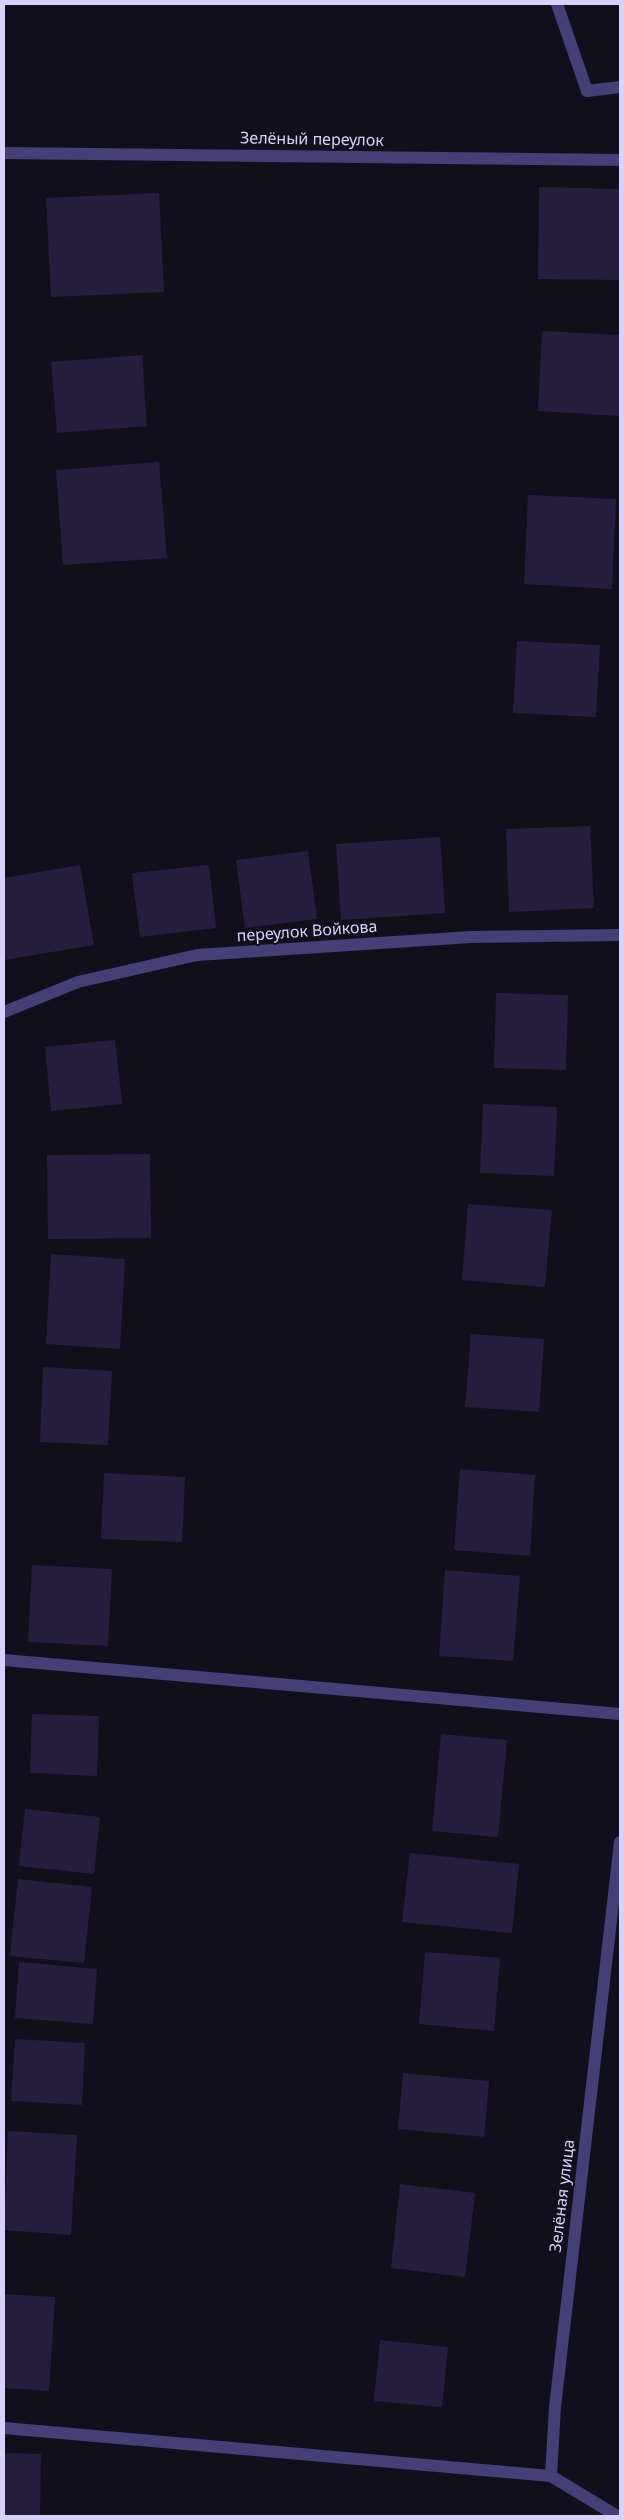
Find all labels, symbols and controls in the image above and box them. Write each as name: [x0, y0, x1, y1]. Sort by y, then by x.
street label: Зелёный переулок: [240, 129, 384, 151]
street label: переулок Войкова: [236, 918, 378, 946]
street label: Зелёная улица: [547, 2138, 579, 2254]

